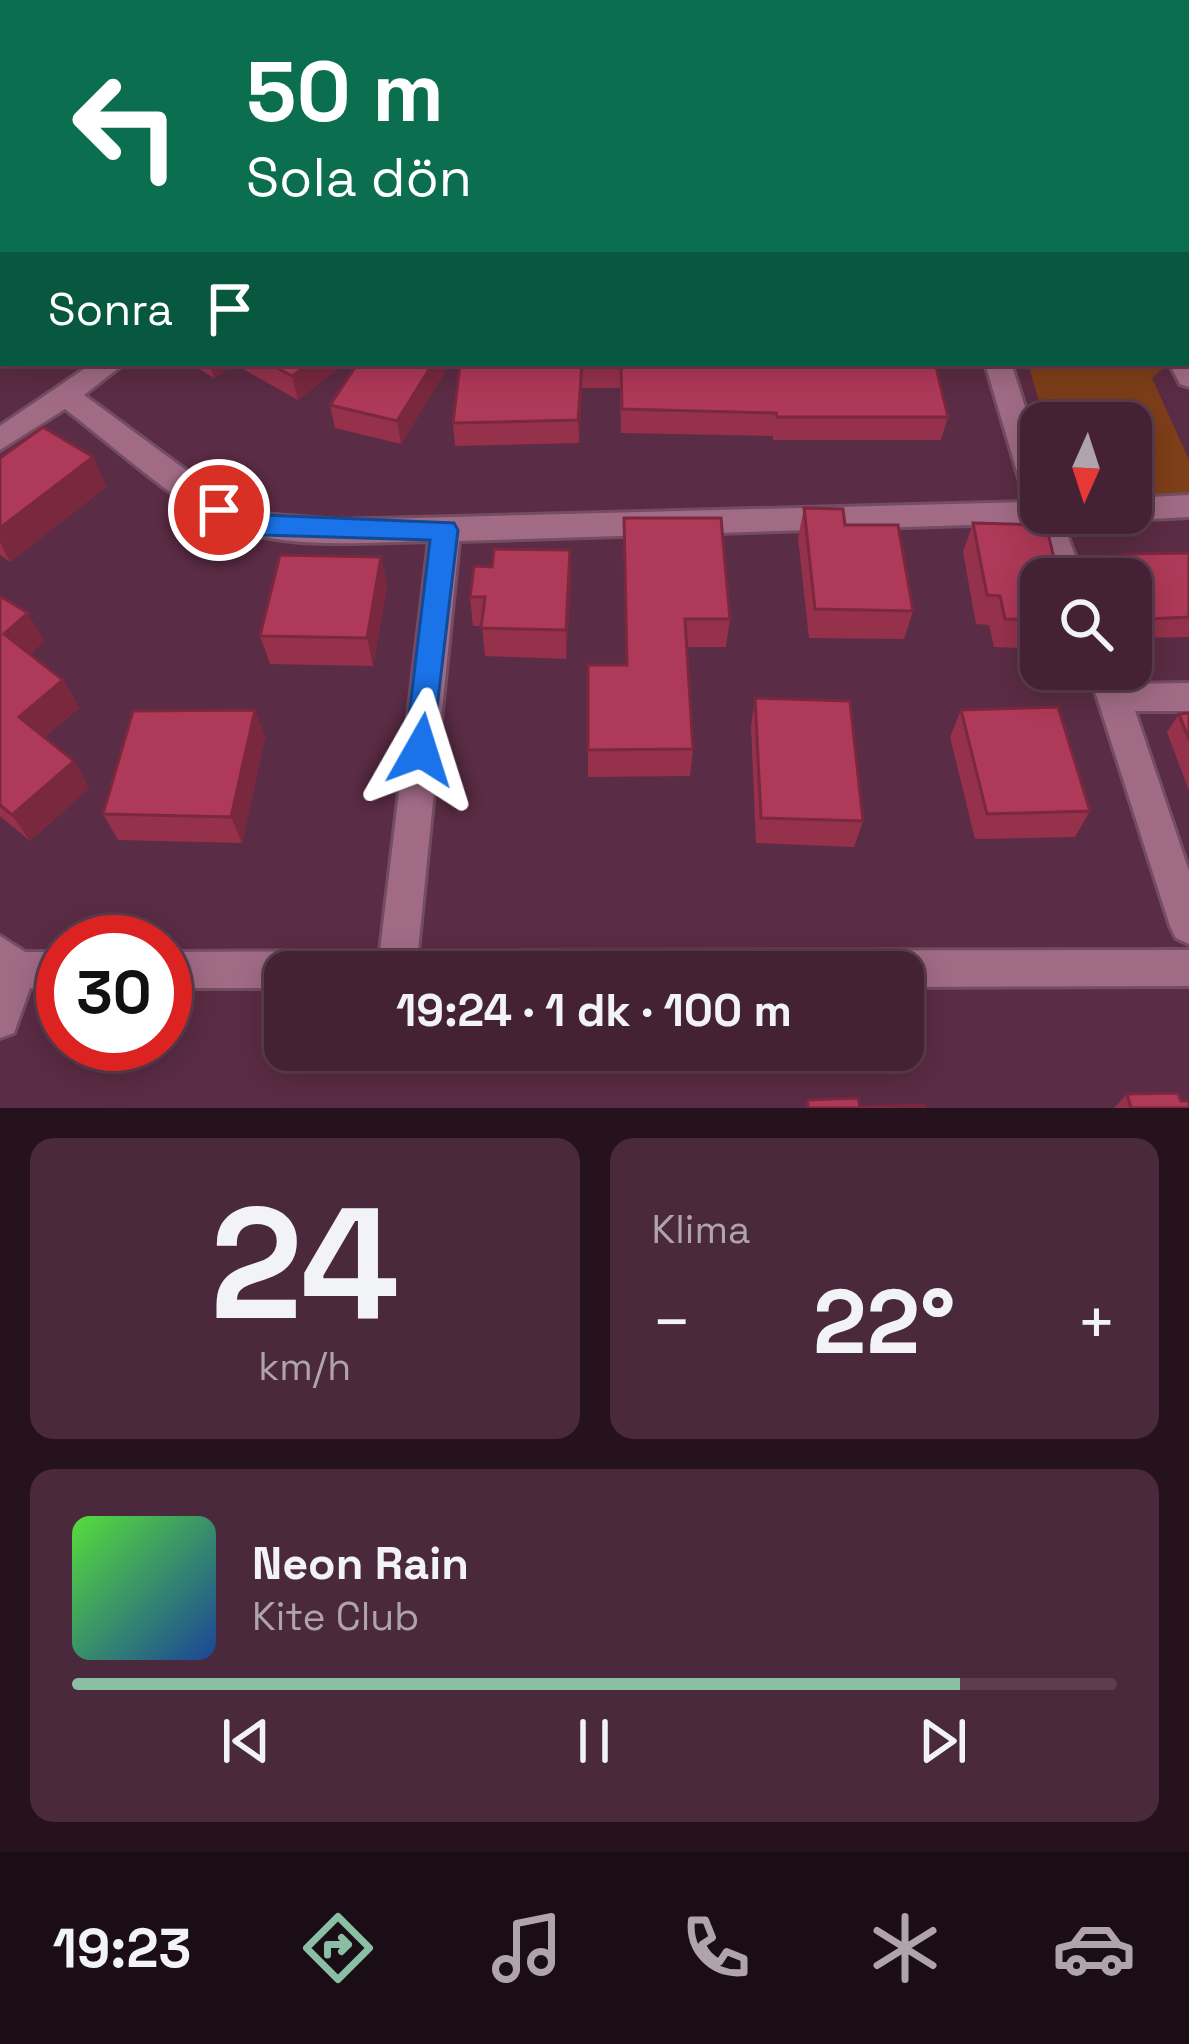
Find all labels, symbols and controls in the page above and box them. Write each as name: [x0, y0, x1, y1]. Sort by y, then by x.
text: 50 m: [246, 38, 444, 146]
icon: left: [48, 48, 204, 204]
text: Sola dön: [246, 143, 472, 212]
icon: arrive: [197, 276, 263, 342]
text: Sonra: [48, 281, 173, 338]
north arrow: [1020, 402, 1152, 534]
map controls: [1020, 402, 1152, 690]
pin: [168, 459, 270, 561]
icon: arrive: [186, 477, 252, 543]
button: search: [1020, 558, 1152, 690]
position arrow: [358, 687, 484, 813]
speed limit sign: 30: [36, 915, 192, 1071]
text: 19:24 · 1 dk · 100 m: [396, 982, 792, 1039]
text: 24: [210, 1164, 399, 1364]
text: Klima: [652, 1205, 750, 1254]
text: 22°: [813, 1264, 955, 1379]
text: −: [652, 1280, 692, 1364]
text: +: [1076, 1280, 1117, 1364]
text: km/h: [258, 1342, 351, 1391]
text: Neon Rain: [252, 1535, 469, 1592]
text: Kite Club: [252, 1592, 419, 1641]
icon: previous: [213, 1708, 279, 1774]
icon: pause: [561, 1708, 627, 1774]
icon: next: [910, 1708, 976, 1774]
icon: directions: [296, 1906, 380, 1990]
icon: music: [485, 1906, 569, 1990]
icon: phone: [674, 1906, 758, 1990]
icon: climate: [863, 1906, 947, 1990]
icon: car: [1052, 1906, 1136, 1990]
text: 19:23: [53, 1914, 191, 1983]

